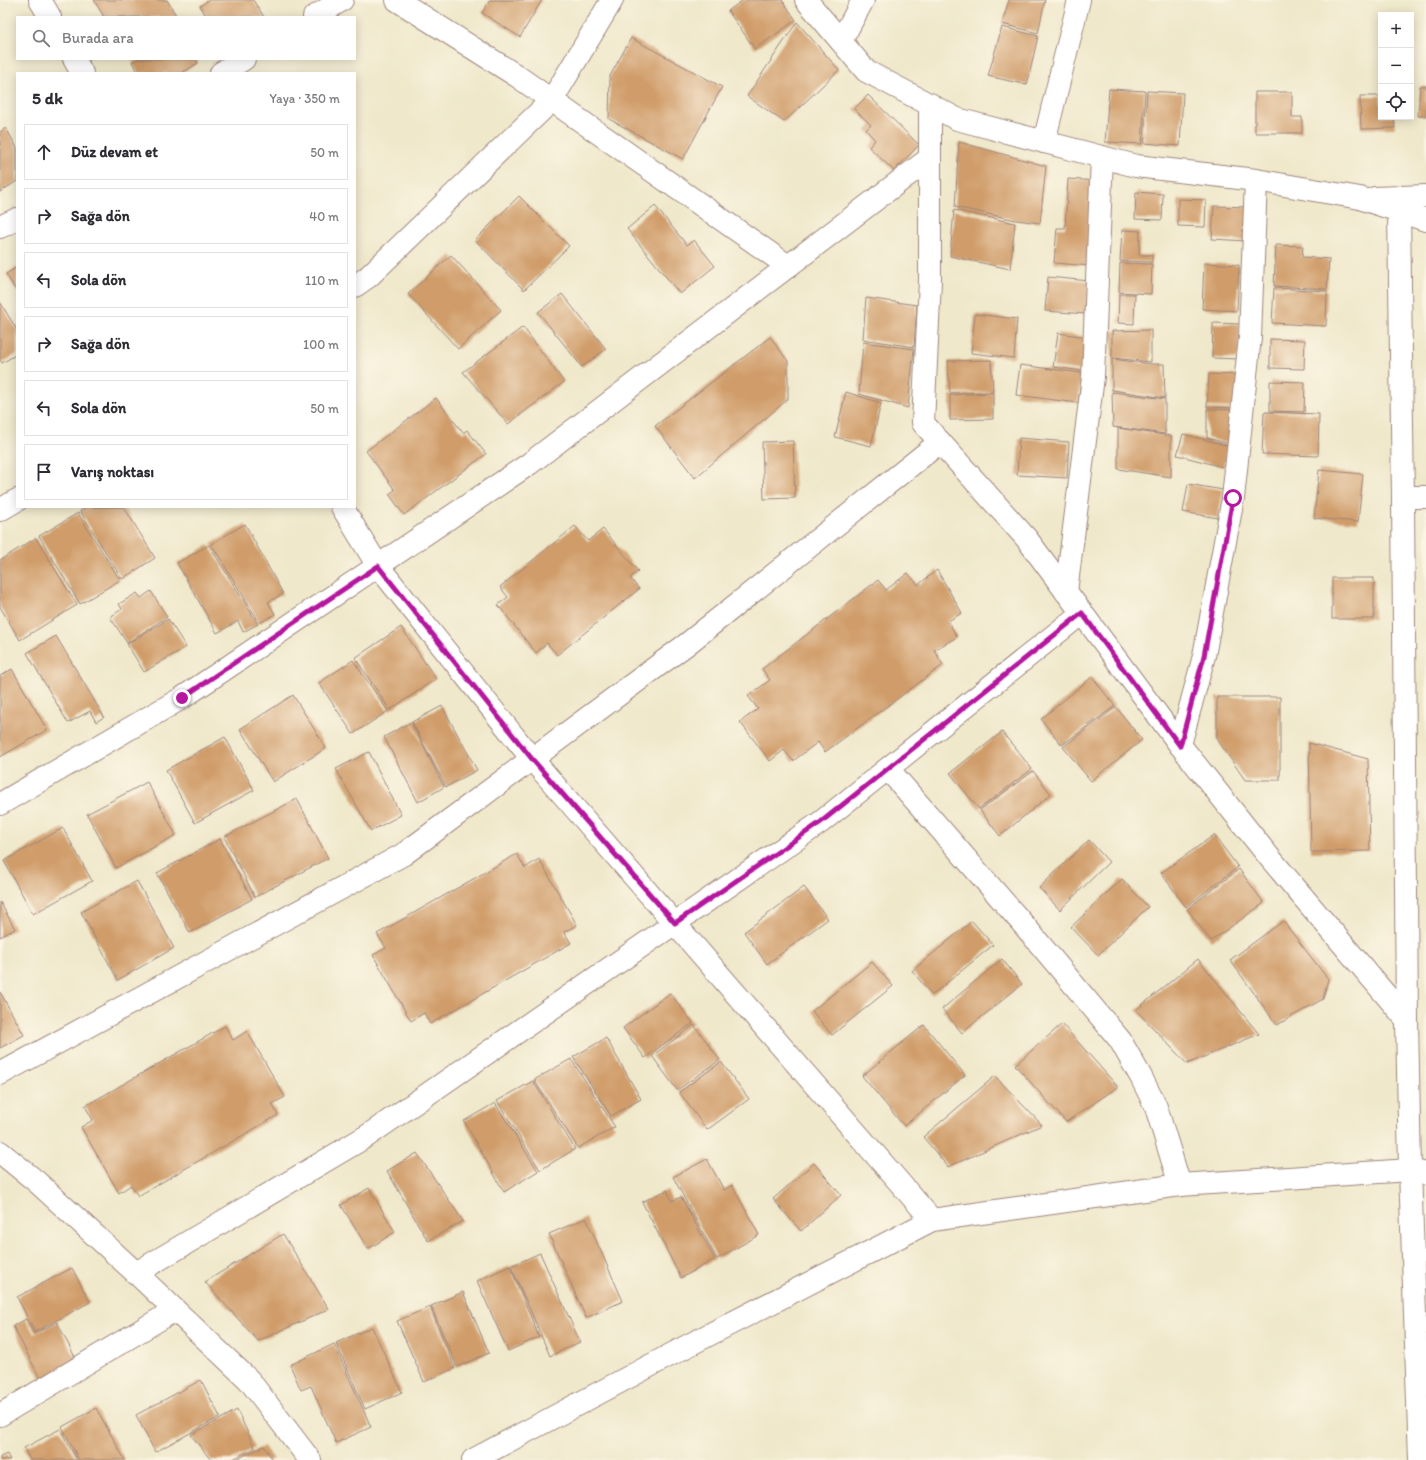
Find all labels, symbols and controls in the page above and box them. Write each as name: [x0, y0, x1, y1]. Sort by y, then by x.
map controls: [1378, 12, 1414, 120]
button: +: [1378, 12, 1414, 48]
search box: [16, 16, 356, 60]
icon: search: [30, 27, 52, 49]
text: Burada ara: [62, 29, 134, 47]
button: −: [1378, 48, 1414, 84]
button: locate: [1378, 84, 1414, 120]
text: 5 dk: [32, 88, 63, 108]
text: Yaya · 350 m: [270, 91, 340, 106]
icon: ahead: [33, 141, 55, 163]
text: Düz devam et: [71, 143, 158, 161]
text: 50 m: [310, 145, 339, 160]
icon: right: [33, 205, 55, 227]
text: Sağa dön: [71, 207, 130, 225]
text: 40 m: [309, 209, 339, 224]
icon: left: [33, 269, 55, 291]
text: Sola dön: [71, 271, 126, 289]
text: 110 m: [305, 273, 339, 288]
icon: right: [33, 333, 55, 355]
text: Sağa dön: [71, 335, 130, 353]
text: 100 m: [303, 337, 339, 352]
icon: left: [33, 397, 55, 419]
text: Sola dön: [71, 399, 126, 417]
text: 50 m: [310, 401, 339, 416]
icon: arrive: [33, 461, 55, 483]
text: Varış noktası: [71, 463, 154, 481]
route start: [1224, 489, 1242, 507]
route end: [173, 689, 191, 707]

